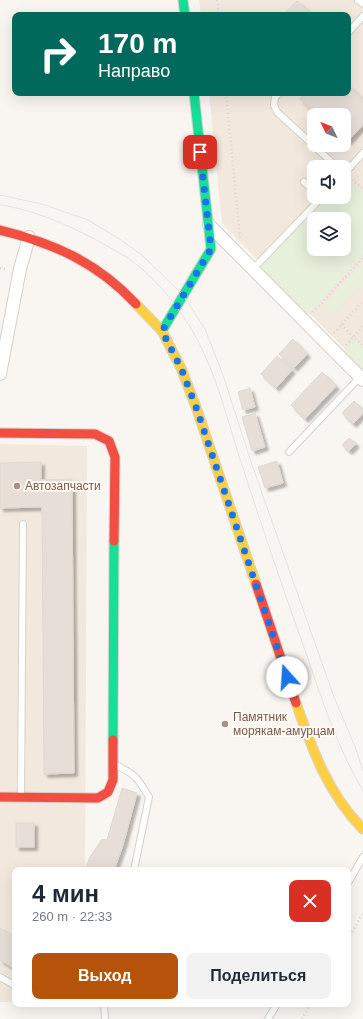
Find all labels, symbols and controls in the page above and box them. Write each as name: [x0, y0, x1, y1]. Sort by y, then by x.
icon: right: [32, 28, 84, 80]
text: 170 m: [98, 28, 177, 59]
text: Направо: [98, 61, 170, 81]
north arrow: [307, 108, 351, 152]
map controls: [307, 108, 351, 256]
pin: [183, 135, 217, 169]
icon: arrive: [189, 141, 211, 163]
button: sound: [307, 160, 351, 204]
button: layers: [307, 212, 351, 256]
place label: Автозапчасти: [25, 479, 101, 493]
marker: Автозапчасти: [12, 481, 22, 491]
position arrow: [266, 656, 308, 698]
place label: Памятник морякам-амурцам: [233, 710, 335, 738]
marker: Памятник морякам-амурцам: [220, 719, 230, 729]
text: 4 мин: [32, 880, 99, 907]
button: close: [289, 880, 331, 922]
text: 260 m · 22:33: [32, 909, 112, 924]
button: Выход: [32, 953, 178, 999]
button: Поделиться: [186, 953, 331, 999]

